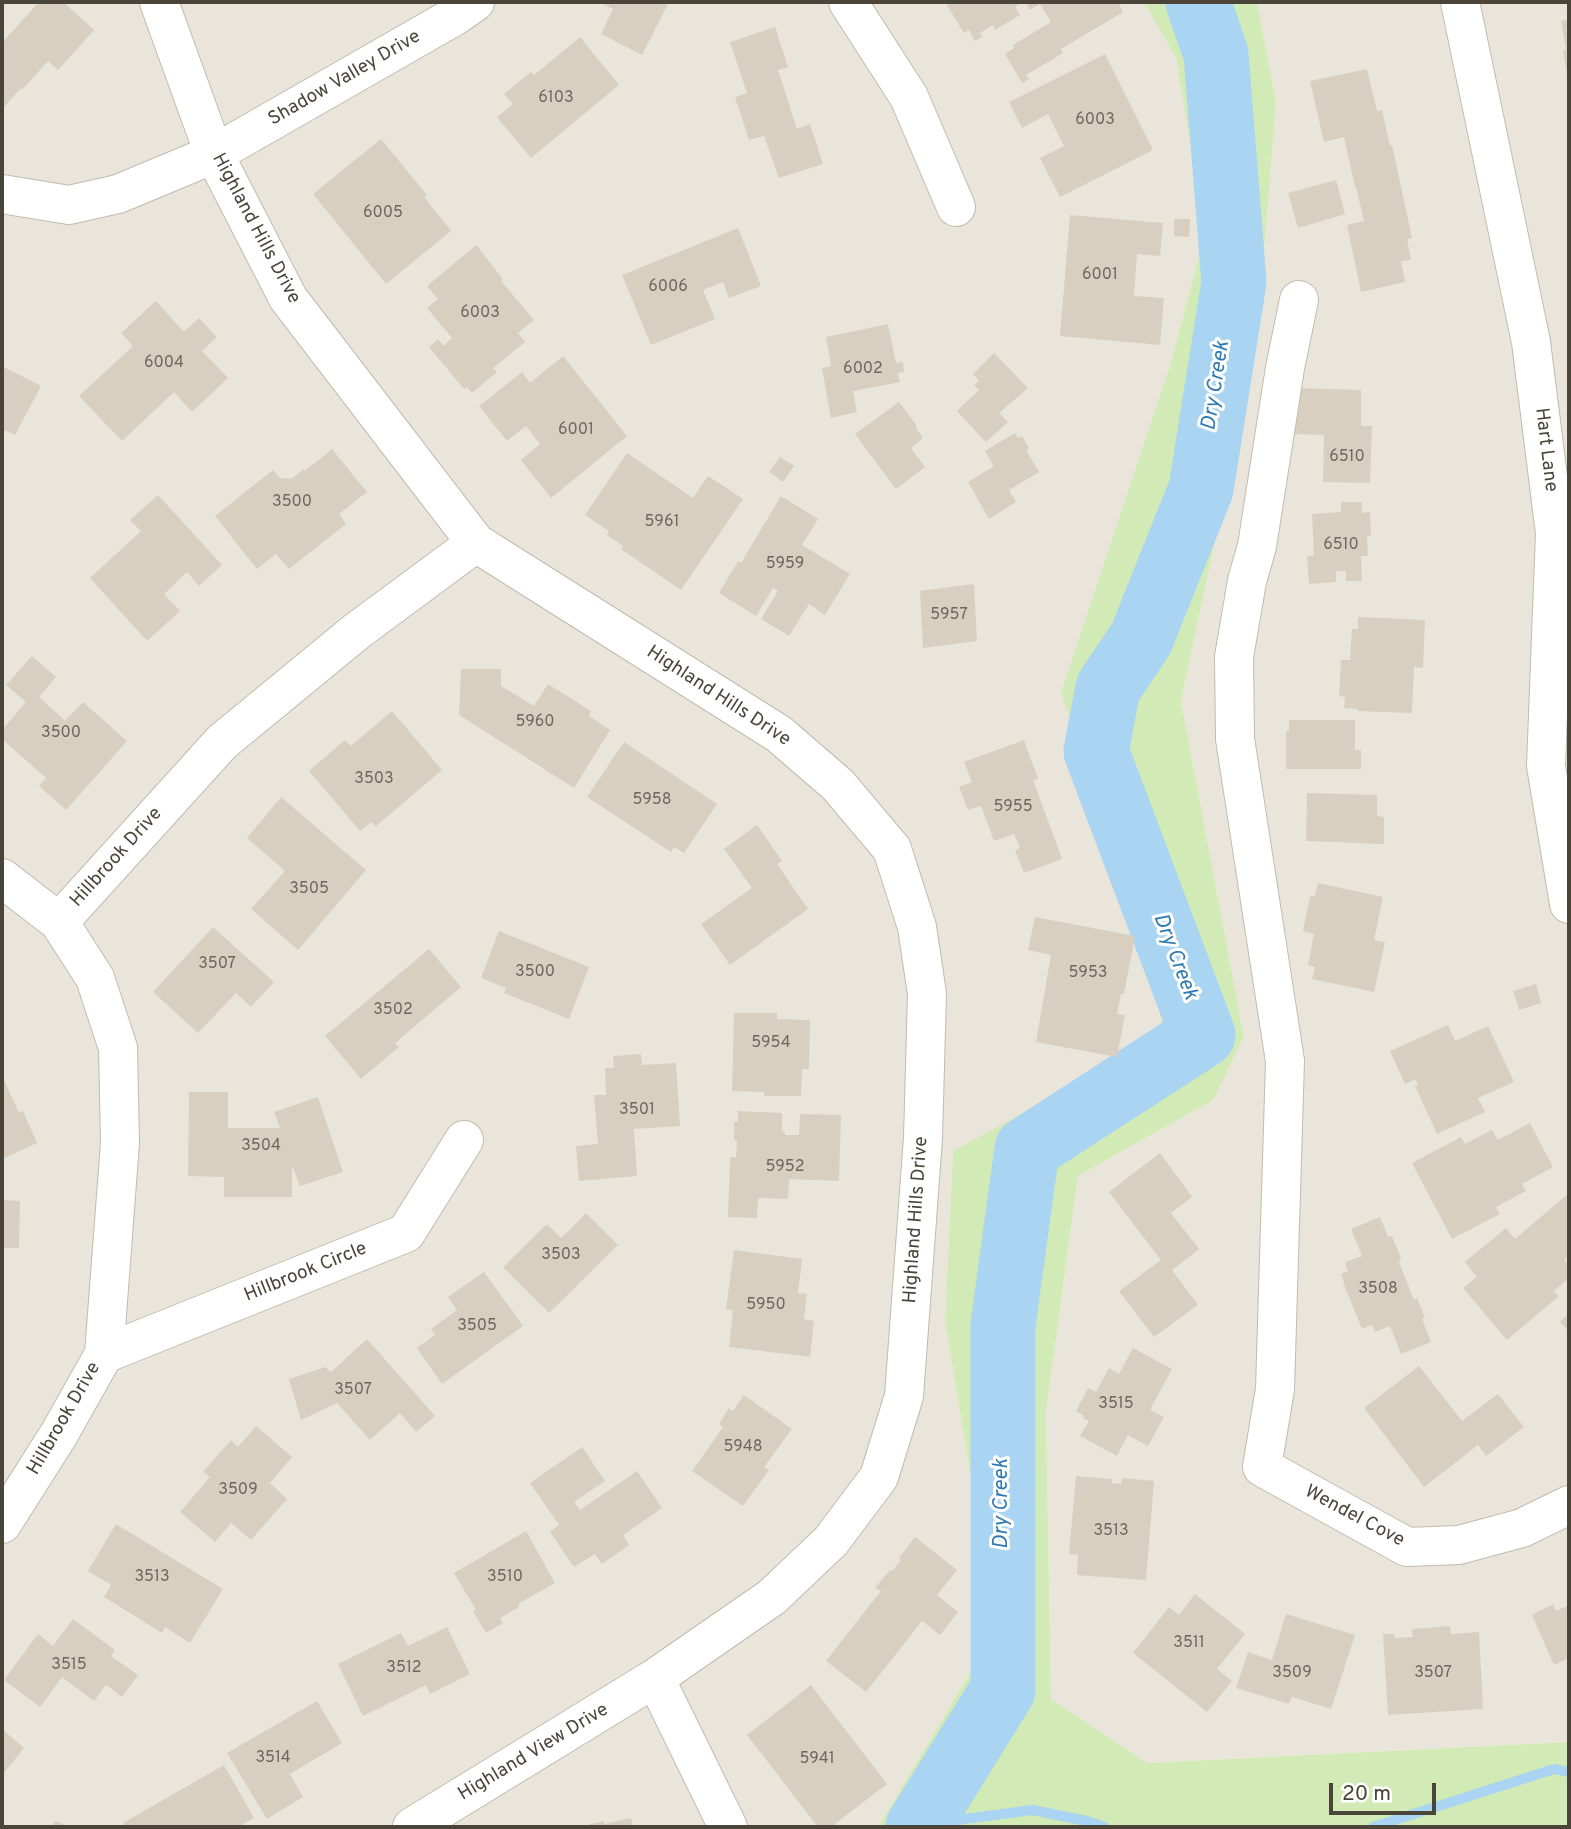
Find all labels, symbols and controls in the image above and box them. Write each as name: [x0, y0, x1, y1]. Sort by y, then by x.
street label: Shadow Valley Drive: [265, 26, 425, 132]
house number: 6103: [538, 89, 574, 109]
house number: 6003: [1075, 111, 1115, 131]
street label: Highland Hills Drive: [206, 150, 304, 308]
house number: 6005: [363, 204, 403, 224]
house number: 6001: [1082, 266, 1118, 286]
house number: 6006: [648, 278, 688, 298]
house number: 6003: [460, 304, 500, 324]
water label: Dry Creek: [1197, 339, 1237, 433]
house number: 6004: [144, 354, 184, 374]
house number: 6002: [843, 360, 883, 380]
street label: Hart Lane: [1529, 407, 1561, 493]
house number: 6001: [558, 421, 594, 441]
house number: 6510: [1329, 448, 1365, 468]
house number: 3500: [272, 493, 312, 513]
house number: 5961: [645, 513, 679, 533]
house number: 6510: [1323, 536, 1359, 556]
house number: 5959: [766, 555, 804, 575]
house number: 5957: [930, 606, 968, 626]
street label: Highland Hills Drive: [642, 642, 794, 752]
house number: 5960: [515, 713, 555, 733]
house number: 3500: [41, 724, 81, 744]
house number: 3503: [354, 770, 394, 790]
house number: 5958: [632, 791, 672, 811]
house number: 5955: [993, 798, 1033, 818]
street label: Hillbrook Drive: [66, 803, 168, 913]
house number: 3505: [289, 880, 329, 900]
water label: Dry Creek: [1146, 910, 1202, 1004]
house number: 3507: [198, 955, 236, 975]
house number: 3500: [515, 963, 555, 983]
house number: 5953: [1069, 964, 1107, 984]
house number: 3502: [373, 1001, 413, 1021]
house number: 5954: [751, 1034, 791, 1054]
house number: 3501: [619, 1101, 655, 1121]
street label: Highland Hills Drive: [900, 1136, 934, 1304]
house number: 3504: [241, 1137, 281, 1157]
house number: 5952: [766, 1158, 804, 1178]
street label: Hillbrook Circle: [241, 1238, 371, 1308]
house number: 3503: [541, 1246, 581, 1266]
house number: 3508: [1358, 1280, 1398, 1300]
house number: 5950: [746, 1296, 786, 1316]
house number: 3505: [457, 1317, 497, 1337]
street label: Hillbrook Drive: [23, 1358, 107, 1480]
house number: 3507: [334, 1381, 372, 1401]
house number: 3515: [1098, 1395, 1134, 1415]
house number: 5948: [723, 1438, 763, 1458]
water label: Dry Creek: [990, 1459, 1016, 1549]
house number: 3509: [218, 1481, 258, 1501]
street label: Wendel Cove: [1300, 1481, 1408, 1553]
house number: 3513: [1093, 1522, 1129, 1542]
house number: 3513: [134, 1568, 170, 1588]
house number: 3510: [487, 1568, 523, 1588]
house number: 3511: [1173, 1634, 1205, 1654]
house number: 3515: [51, 1656, 87, 1676]
house number: 3512: [386, 1659, 422, 1679]
house number: 3509: [1272, 1664, 1312, 1684]
house number: 3507: [1414, 1664, 1452, 1684]
street label: Highland View Drive: [455, 1699, 613, 1807]
house number: 3514: [255, 1749, 291, 1769]
house number: 5941: [799, 1750, 835, 1770]
scale bar: [1333, 1770, 1440, 1814]
text: 20 m: [1342, 1781, 1391, 1808]

